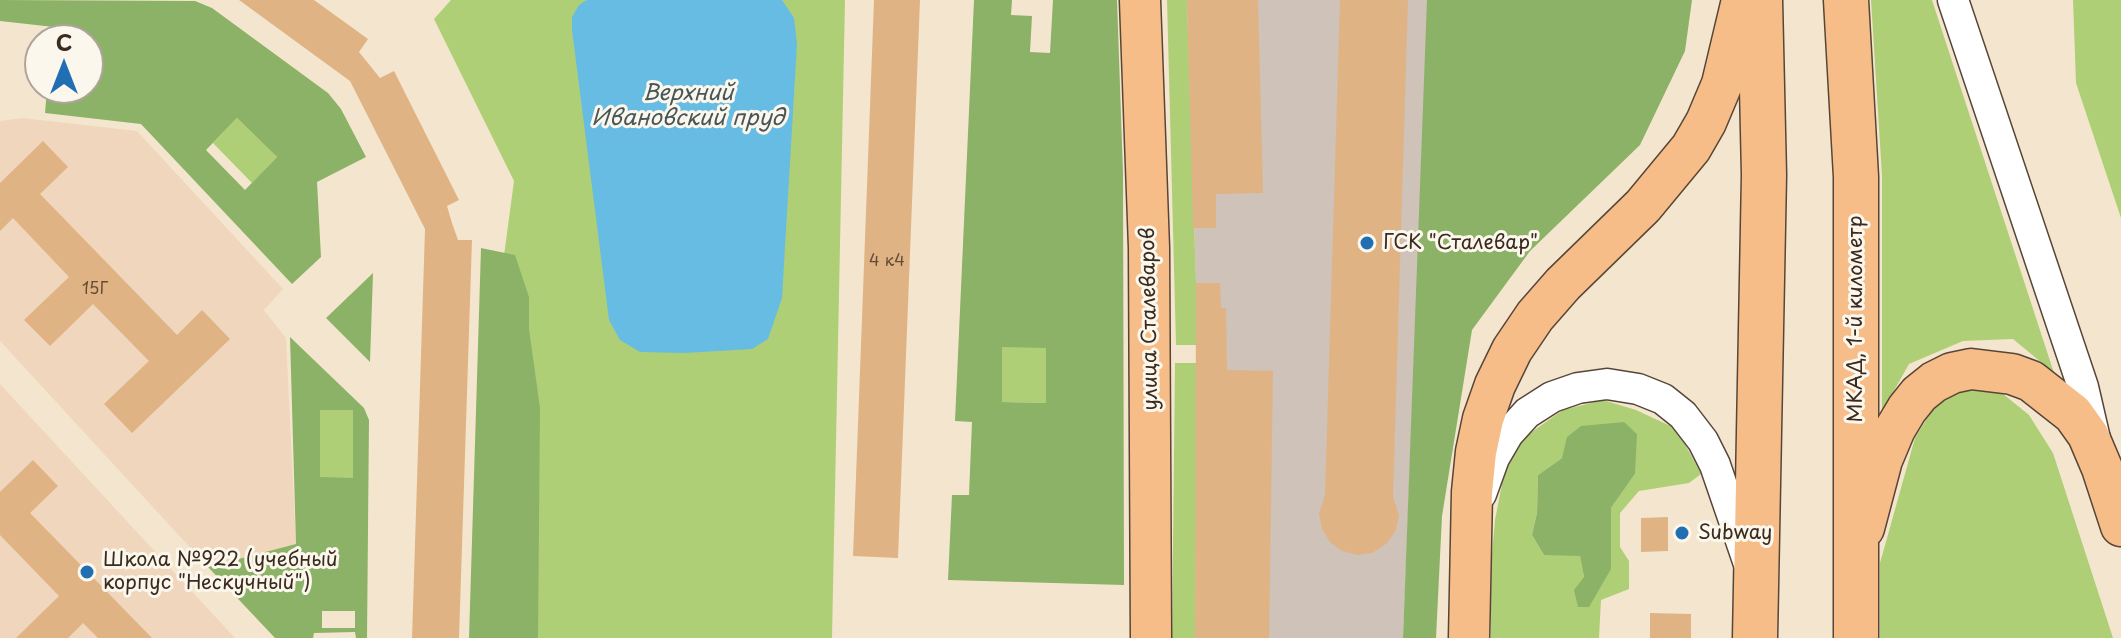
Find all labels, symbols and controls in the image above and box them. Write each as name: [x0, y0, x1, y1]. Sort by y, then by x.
north arrow: [24, 24, 104, 104]
text: С: [56, 25, 72, 58]
water label: Верхний Ивановский пруд: [591, 81, 785, 132]
street label: МКАД, 1-й километр: [1844, 215, 1868, 423]
street label: улица Сталеваров: [1136, 227, 1164, 411]
place label: ГСК "Сталевар": [1383, 231, 1538, 255]
marker: ГСК "Сталевар": [1358, 234, 1376, 252]
house number: 4 к4: [869, 252, 905, 272]
house number: 15Г: [82, 280, 108, 300]
place label: Subway: [1698, 521, 1772, 545]
marker: Subway: [1673, 524, 1691, 542]
place label: Школа №922 (учебный корпус "Нескучный"): [103, 548, 338, 595]
marker: Школа №922 (учебный корпус "Нескучный"): [78, 563, 96, 581]

